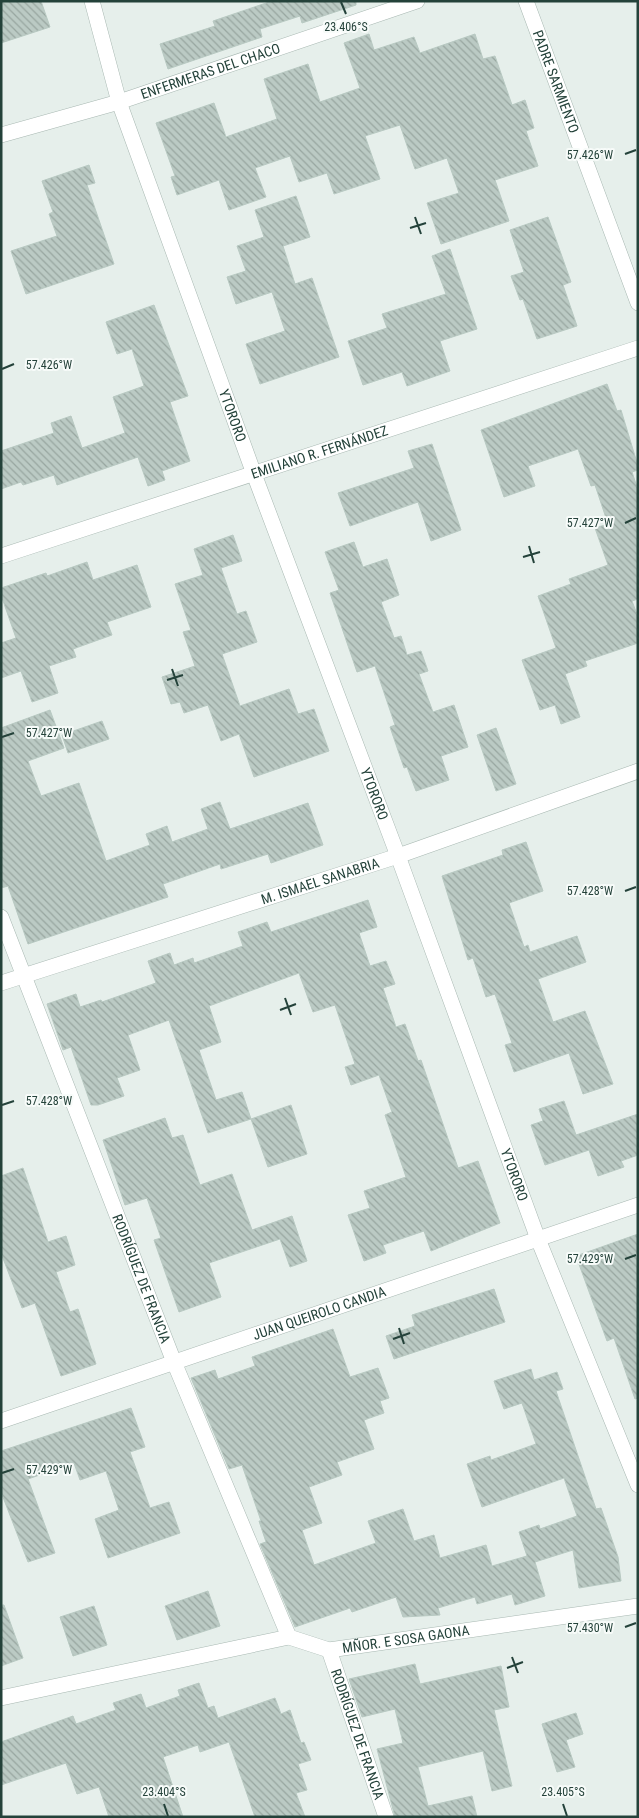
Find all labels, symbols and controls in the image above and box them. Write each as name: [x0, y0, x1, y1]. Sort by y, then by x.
text: 23.406°S: [324, 20, 368, 34]
street label: PADRE SARMIENTO: [530, 28, 582, 135]
street label: ENFERMERAS DEL CHACO: [139, 40, 282, 102]
text: 57.426°W: [567, 148, 613, 162]
text: 57.426°W: [26, 358, 72, 372]
street label: YTORORO: [216, 387, 250, 444]
street label: EMILIANO R. FERNÁNDEZ: [249, 422, 390, 482]
text: 57.427°W: [567, 516, 613, 530]
text: 57.427°W: [26, 726, 72, 740]
street label: YTORORO: [357, 765, 392, 822]
street label: M. ISMAEL SANABRIA: [259, 855, 381, 907]
text: 57.428°W: [567, 884, 613, 898]
text: 57.428°W: [26, 1094, 72, 1108]
street label: YTORORO: [498, 1146, 531, 1203]
street label: RODRÍGUEZ DE FRANCIA: [109, 1212, 174, 1345]
text: 57.429°W: [567, 1252, 613, 1266]
street label: JUAN QUEIROLO CANDIA: [251, 1283, 388, 1343]
text: 57.429°W: [26, 1463, 72, 1477]
text: 57.430°W: [567, 1621, 613, 1635]
street label: MÑOR. E SOSA GAONA: [341, 1622, 470, 1656]
street label: RODRÍGUEZ DE FRANCIA: [328, 1667, 387, 1802]
text: 23.404°S: [142, 1785, 186, 1799]
text: 23.405°S: [541, 1785, 585, 1799]

